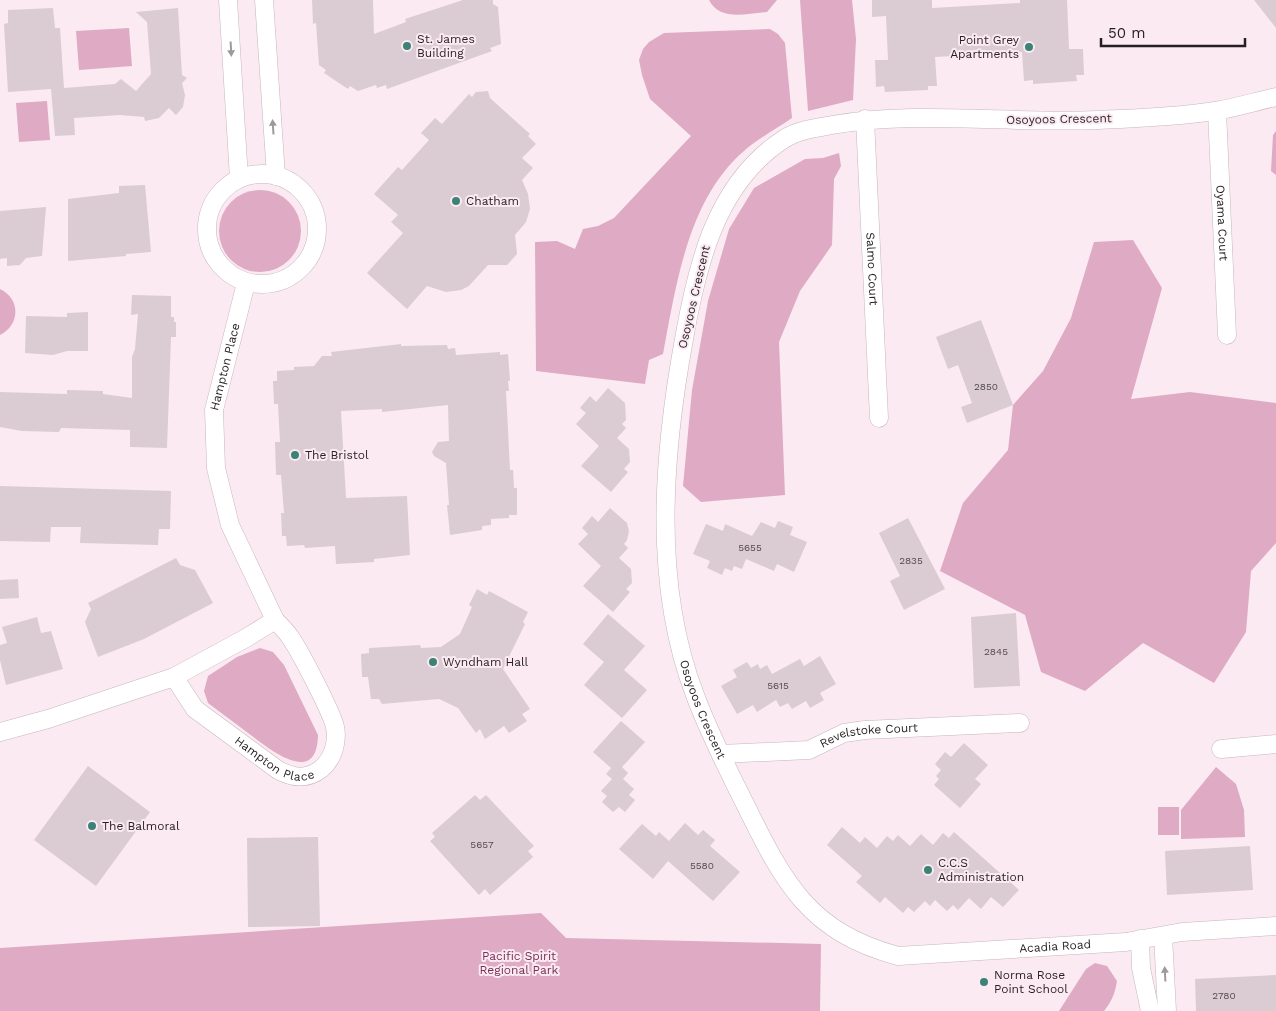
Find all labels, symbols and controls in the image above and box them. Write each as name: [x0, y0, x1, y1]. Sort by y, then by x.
scale bar: [1101, 15, 1245, 47]
text: 50 m: [1108, 24, 1145, 42]
place label: St. James Building: [417, 32, 475, 60]
place label: Point Grey Apartments: [950, 33, 1020, 61]
marker: St. James Building: [401, 40, 413, 52]
one-way arrow: [227, 41, 235, 57]
marker: Point Grey Apartments: [1023, 41, 1035, 53]
street label: Osoyoos Crescent: [1006, 111, 1112, 127]
one-way arrow: [268, 119, 276, 135]
street label: Oyama Court: [1213, 184, 1231, 261]
place label: Chatham: [466, 194, 519, 208]
marker: Chatham: [450, 195, 462, 207]
street label: Salmo Court: [863, 232, 881, 306]
street label: Osoyoos Crescent: [675, 244, 713, 350]
street label: Hampton Place: [207, 322, 243, 412]
house number: 2850: [974, 381, 998, 392]
place label: The Bristol: [305, 448, 369, 462]
marker: The Bristol: [289, 449, 301, 461]
house number: 5655: [738, 542, 762, 553]
house number: 2835: [899, 555, 923, 566]
house number: 2845: [984, 646, 1008, 657]
place label: Wyndham Hall: [443, 655, 529, 669]
marker: Wyndham Hall: [427, 656, 439, 668]
street label: Osoyoos Crescent: [677, 658, 729, 761]
house number: 5615: [767, 680, 789, 691]
street label: Revelstoke Court: [818, 721, 918, 751]
street label: Hampton Place: [232, 734, 316, 784]
place label: The Balmoral: [102, 819, 180, 833]
marker: The Balmoral: [86, 820, 98, 832]
house number: 5657: [470, 839, 494, 850]
place label: C.C.S Administration: [938, 856, 1024, 884]
house number: 5580: [690, 860, 714, 871]
marker: C.C.S Administration: [922, 864, 934, 876]
street label: Acadia Road: [1019, 937, 1092, 956]
park label: Pacific Spirit Regional Park: [480, 949, 559, 977]
one-way arrow: [1160, 965, 1168, 981]
place label: Norma Rose Point School: [994, 968, 1068, 996]
marker: Norma Rose Point School: [978, 976, 990, 988]
house number: 2780: [1212, 990, 1236, 1001]

